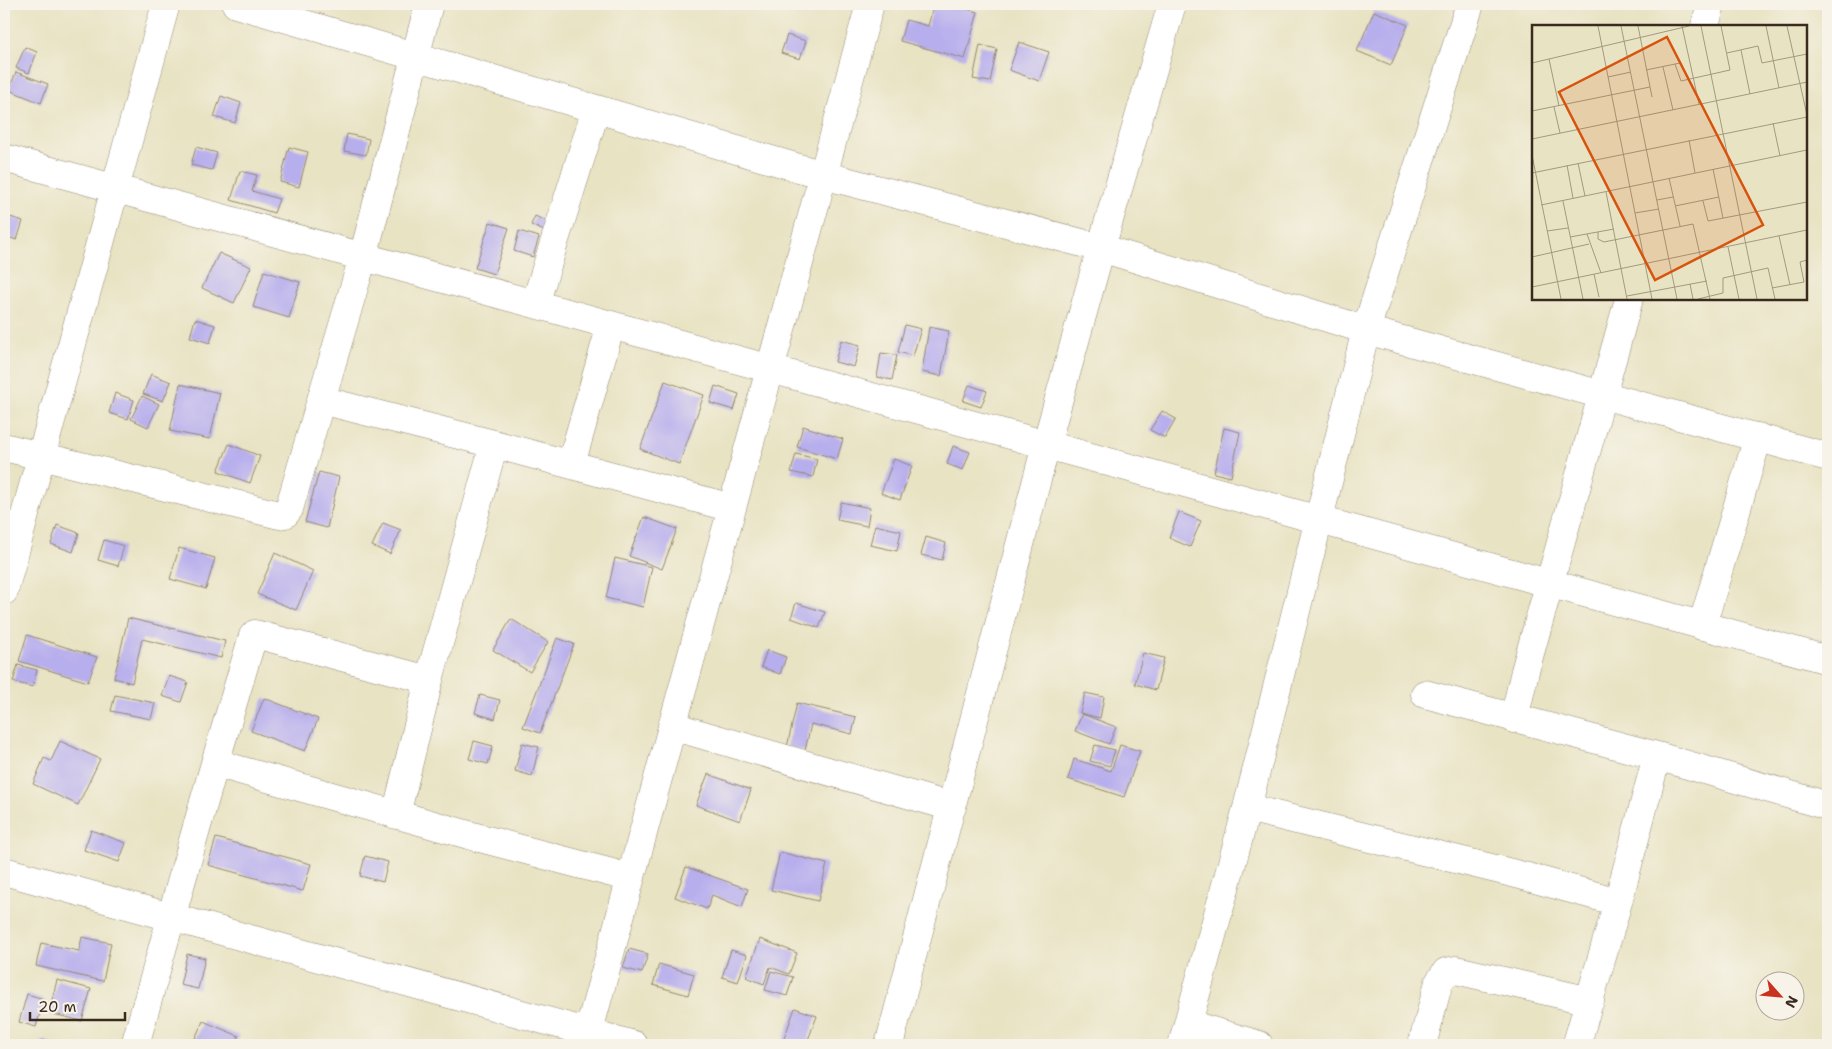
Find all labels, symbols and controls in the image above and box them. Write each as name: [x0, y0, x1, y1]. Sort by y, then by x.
inset map: [1532, 25, 1807, 300]
north arrow: [1754, 972, 1804, 1022]
scale bar: [30, 989, 125, 1021]
text: N: [1781, 993, 1802, 1011]
text: 20 m: [38, 997, 77, 1017]

